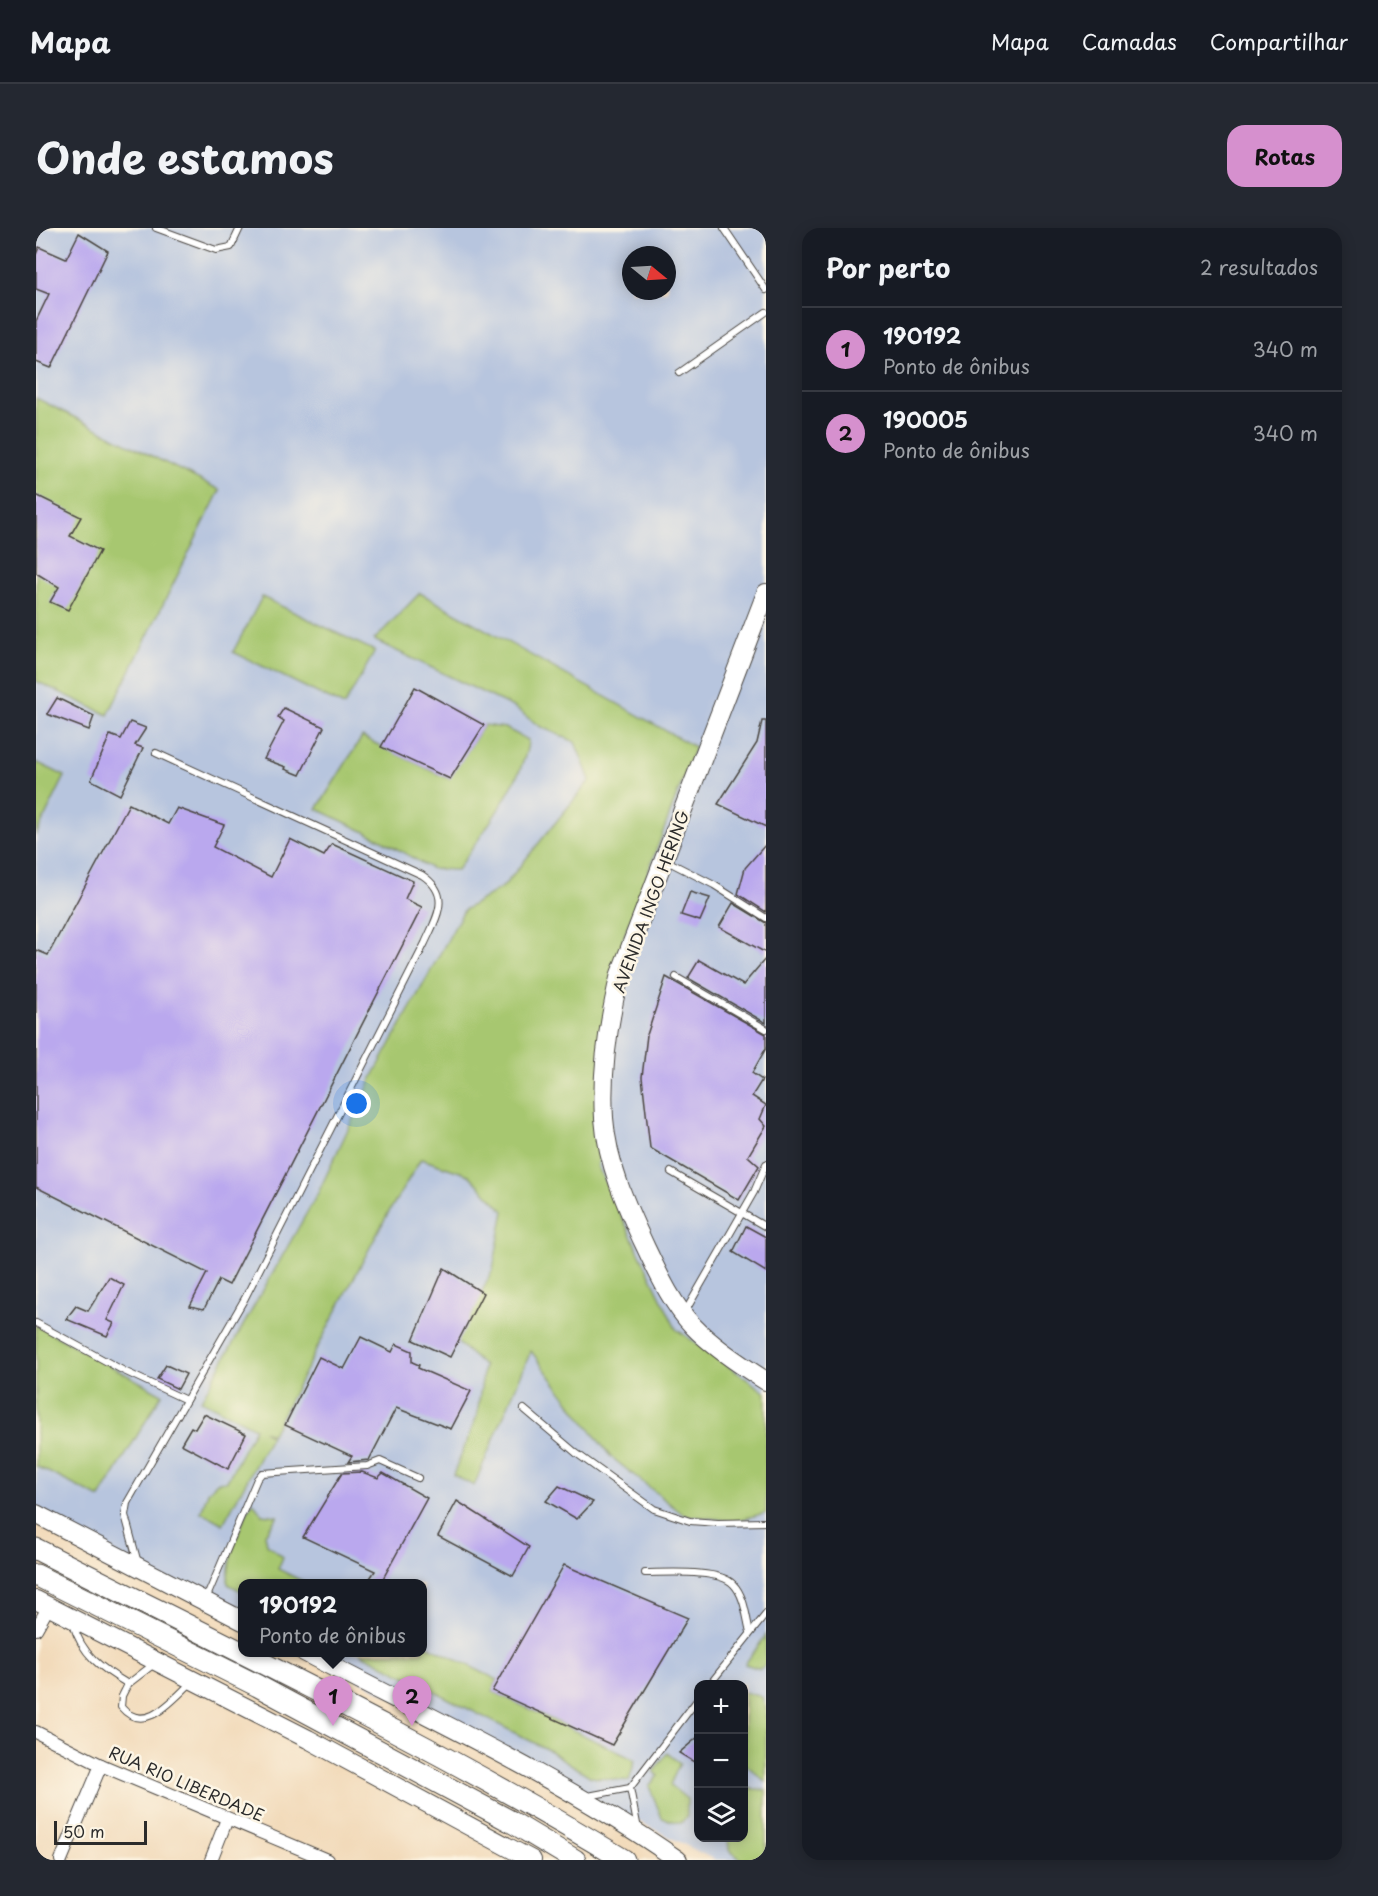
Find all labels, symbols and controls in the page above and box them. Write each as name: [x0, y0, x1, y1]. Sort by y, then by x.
text: Mapa: [30, 20, 111, 63]
text: Mapa: [991, 25, 1049, 57]
text: Camadas: [1082, 25, 1177, 57]
text: Compartilhar: [1210, 25, 1348, 57]
text: Onde estamos: [36, 125, 334, 188]
button: Rotas: [1227, 125, 1342, 187]
north arrow: [622, 246, 676, 300]
text: Por perto: [826, 248, 950, 287]
text: 2 resultados: [1200, 252, 1318, 282]
text: 190192: [883, 318, 961, 351]
text: 1: [841, 334, 850, 364]
text: 340 m: [1253, 334, 1318, 364]
text: Ponto de ônibus: [883, 351, 1030, 381]
text: 190005: [883, 402, 968, 435]
text: 2: [838, 418, 853, 448]
text: 340 m: [1253, 418, 1318, 448]
text: Ponto de ônibus: [883, 435, 1030, 465]
street label: AVENIDA INGO HERING: [606, 806, 694, 996]
your location: [342, 1089, 371, 1118]
popup: [238, 1579, 427, 1657]
text: 190192: [259, 1587, 337, 1620]
text: Ponto de ônibus: [259, 1620, 406, 1650]
pin: 1: [314, 1676, 352, 1726]
pin: 2: [392, 1676, 431, 1726]
map controls: [694, 1680, 748, 1842]
button: +: [694, 1680, 748, 1734]
button: −: [694, 1734, 748, 1788]
street label: RUA RIO LIBERDADE: [105, 1739, 269, 1827]
button: layers: [694, 1788, 748, 1842]
scale bar: [54, 1818, 147, 1846]
text: 50 m: [63, 1819, 104, 1843]

